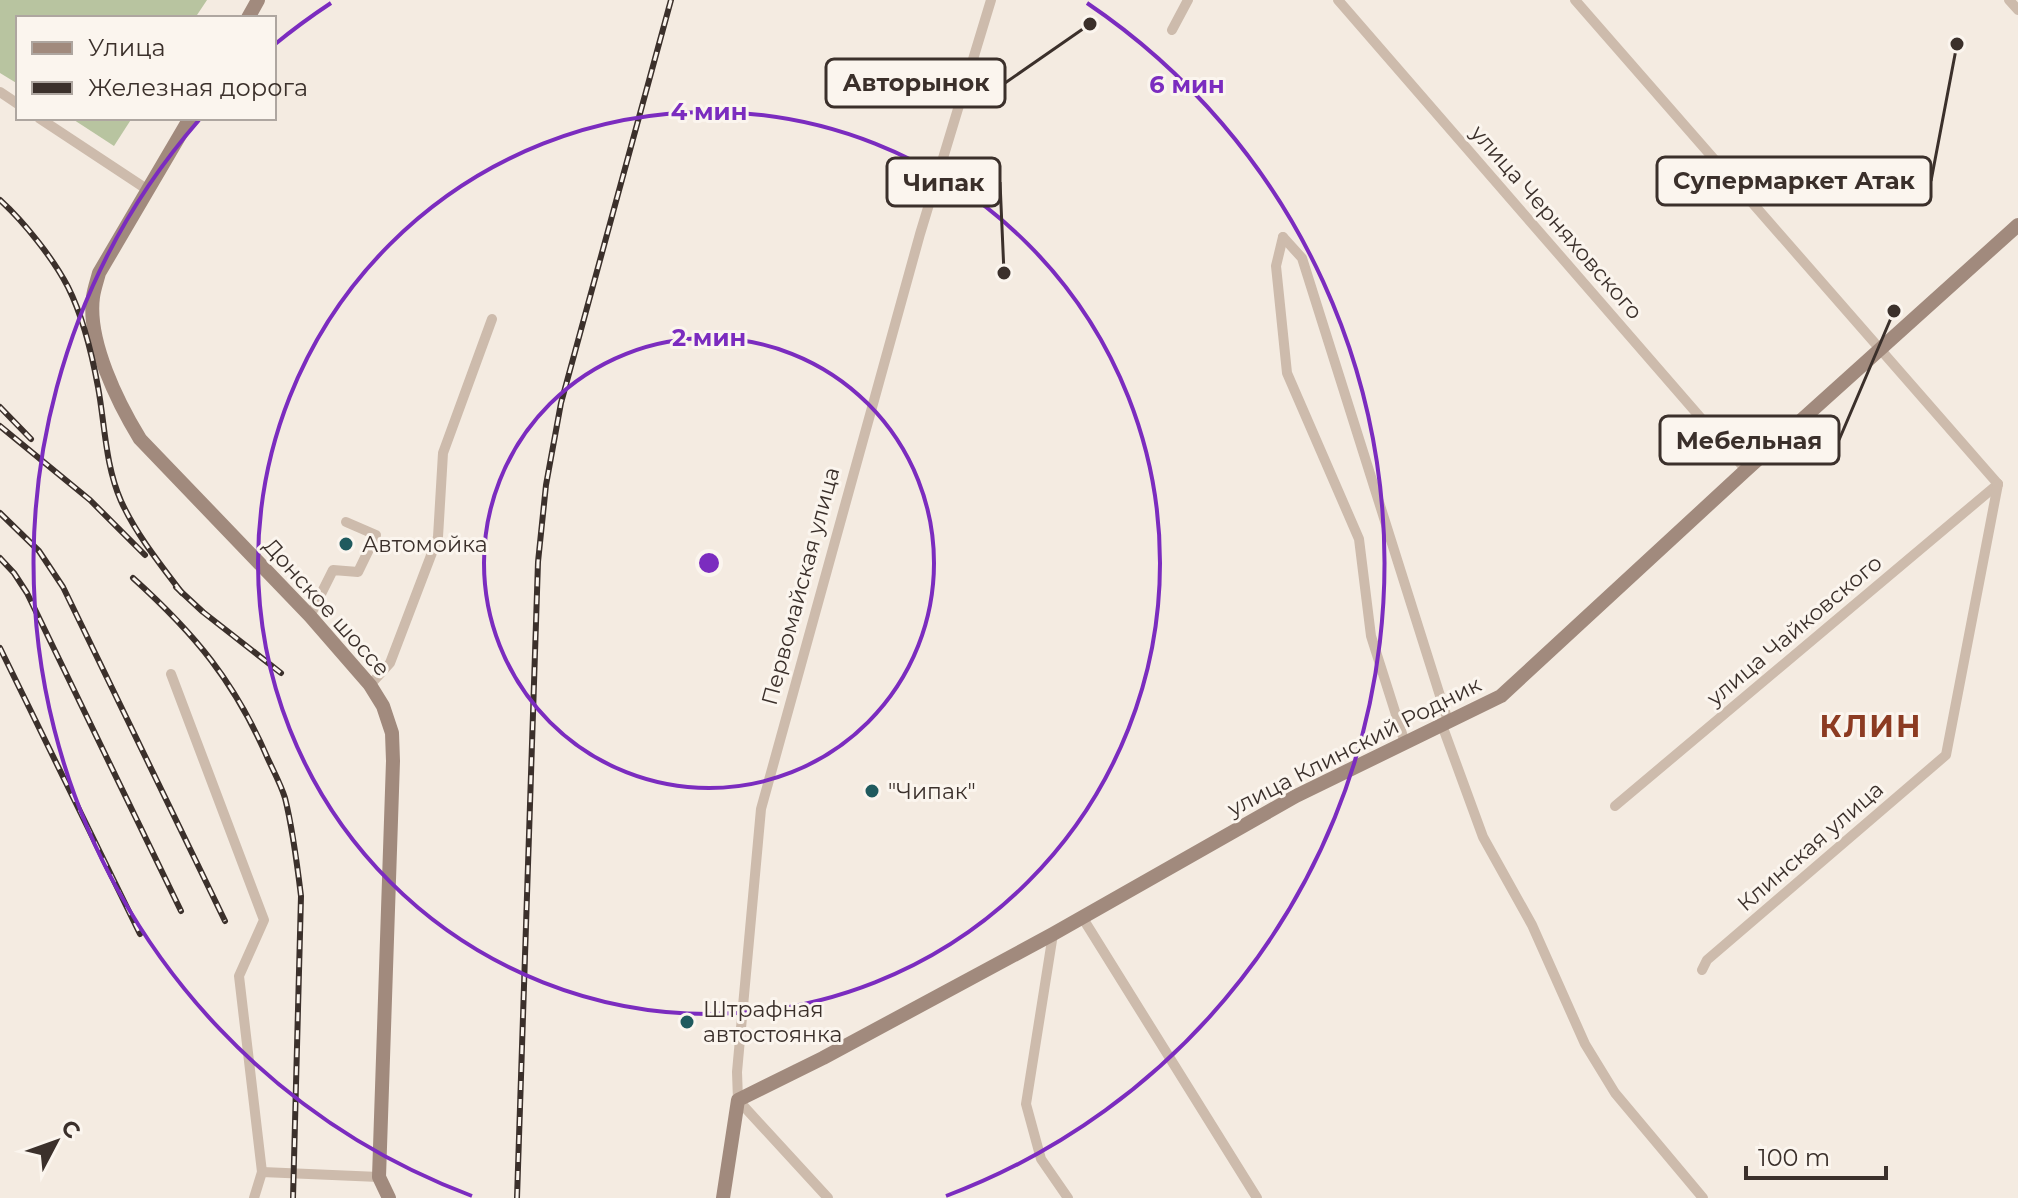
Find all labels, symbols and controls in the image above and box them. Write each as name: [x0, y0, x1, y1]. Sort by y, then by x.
legend: [16, 16, 276, 120]
text: Улица: [88, 33, 166, 62]
callout: Авторынок: [826, 59, 1005, 107]
text: Авторынок: [842, 68, 990, 97]
text: 6 мин: [1149, 70, 1225, 99]
text: Железная дорога: [88, 73, 308, 102]
text: 4 мин: [671, 97, 747, 126]
street label: улица Черняховского: [1464, 119, 1648, 325]
callout: Супермаркет Атак: [1657, 157, 1931, 205]
callout: Чипак: [887, 158, 1000, 206]
text: Супермаркет Атак: [1673, 166, 1915, 195]
text: Чипак: [904, 168, 985, 197]
text: 2 мин: [672, 323, 746, 352]
callout: Мебельная: [1660, 416, 1839, 464]
text: Мебельная: [1676, 426, 1822, 455]
street label: Первомайская улица: [756, 464, 845, 708]
place label: Автомойка: [362, 531, 488, 558]
street label: Донское шоссе: [258, 533, 396, 682]
marker: Автомойка: [337, 535, 355, 553]
centre of rings: [695, 549, 723, 577]
street label: улица Чайковского: [1700, 549, 1888, 712]
street label: улица Клинский Родник: [1222, 671, 1486, 823]
district label: КЛИН: [1819, 708, 1923, 745]
street label: Клинская улица: [1732, 776, 1889, 917]
place label: "Чипак": [888, 778, 976, 805]
marker: "Чипак": [863, 782, 881, 800]
place label: Штрафная автостоянка: [703, 996, 842, 1048]
marker: Штрафная автостоянка: [678, 1013, 696, 1031]
north arrow: [16, 1102, 96, 1182]
text: С: [55, 1114, 86, 1144]
scale bar: [1746, 1130, 1886, 1180]
text: 100 m: [1758, 1143, 1830, 1172]

